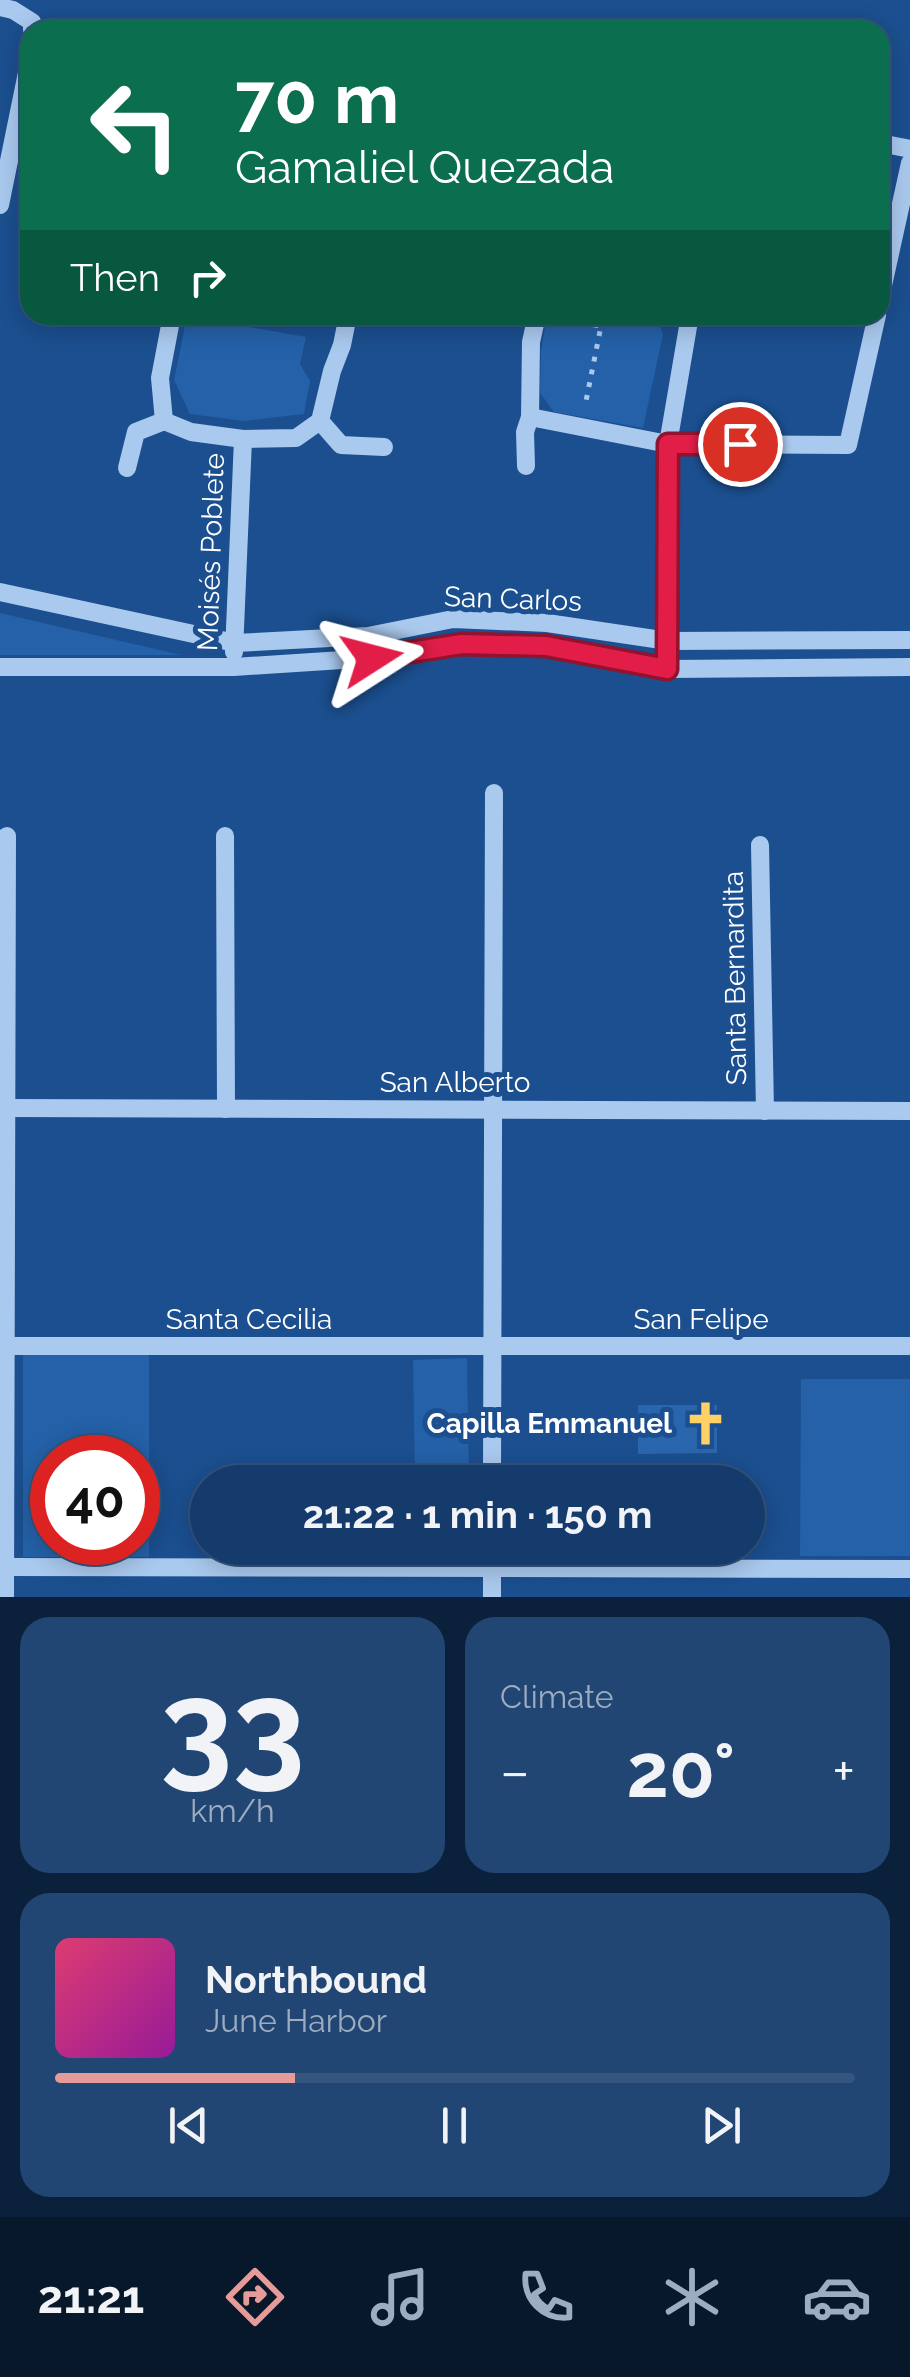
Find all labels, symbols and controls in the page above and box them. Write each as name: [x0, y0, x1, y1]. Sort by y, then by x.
text: 70 m: [235, 57, 399, 139]
icon: left: [70, 60, 200, 190]
text: Gamaliel Quezada: [235, 141, 614, 194]
icon: right: [180, 250, 235, 305]
text: Then: [70, 255, 160, 300]
pin: [698, 402, 783, 487]
icon: arrive: [713, 417, 768, 472]
street label: Moisés Poblete: [191, 452, 231, 652]
street label: San Carlos: [444, 580, 582, 618]
position arrow: [320, 606, 424, 710]
street label: Santa Bernardita: [717, 871, 753, 1085]
street label: San Alberto: [380, 1066, 530, 1099]
street label: Santa Cecilia: [166, 1303, 332, 1336]
street label: San Felipe: [633, 1303, 769, 1336]
church icon: Capilla Emmanuel: [681, 1399, 729, 1447]
place label: Capilla Emmanuel: [426, 1407, 672, 1440]
speed limit sign: 40: [30, 1435, 160, 1565]
text: 21:22 · 1 min · 150 m: [303, 1492, 652, 1537]
text: 33: [160, 1651, 305, 1803]
text: Climate: [500, 1678, 614, 1715]
text: 20°: [627, 1726, 735, 1815]
text: −: [500, 1739, 530, 1804]
text: +: [832, 1739, 855, 1804]
text: km/h: [190, 1792, 275, 1829]
text: Northbound: [205, 1957, 427, 2002]
text: June Harbor: [205, 2002, 387, 2039]
icon: previous: [161, 2098, 216, 2153]
icon: pause: [427, 2098, 482, 2153]
icon: next: [694, 2098, 749, 2153]
icon: directions: [220, 2262, 290, 2332]
icon: music: [365, 2262, 435, 2332]
icon: phone: [511, 2262, 581, 2332]
icon: climate: [657, 2262, 727, 2332]
icon: car: [802, 2262, 872, 2332]
text: 21:21: [38, 2271, 144, 2324]

